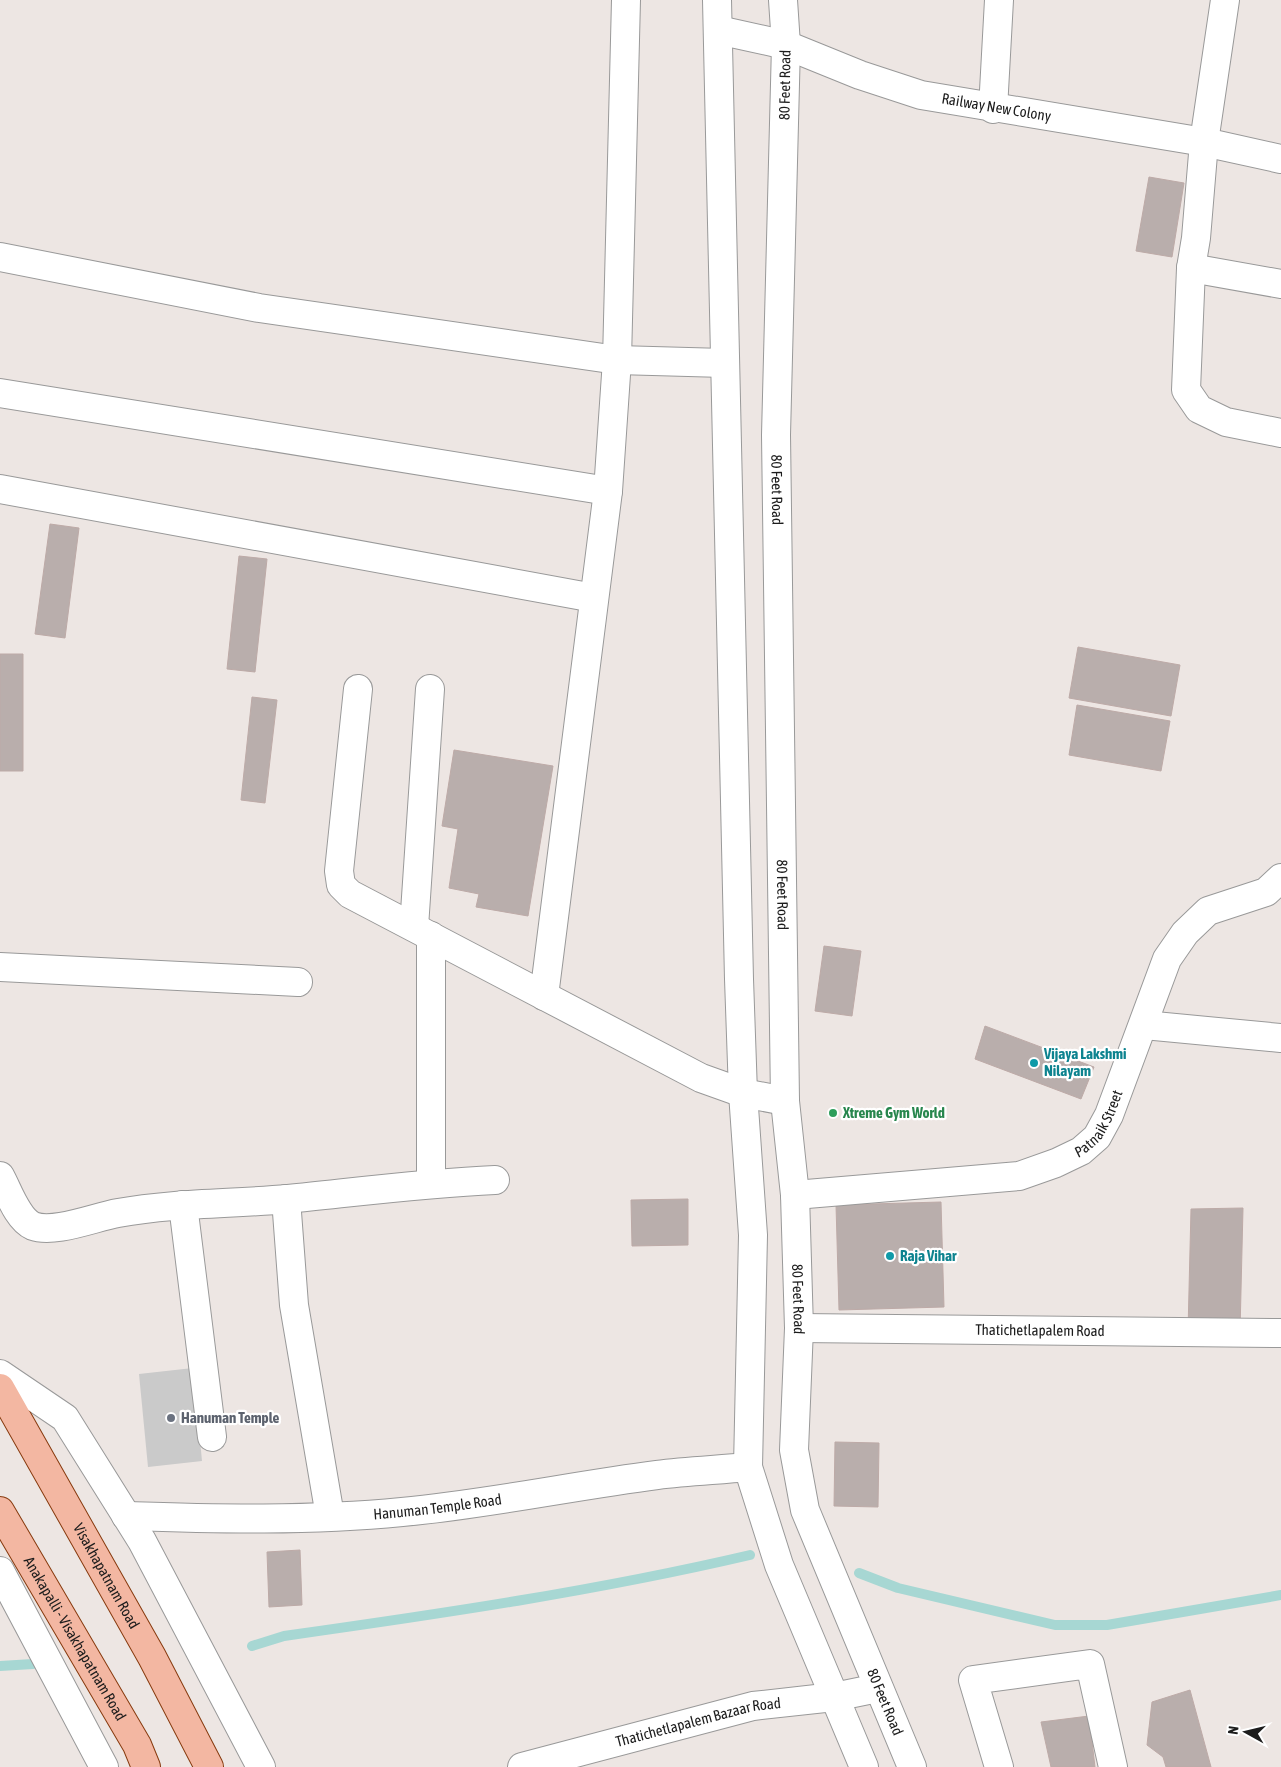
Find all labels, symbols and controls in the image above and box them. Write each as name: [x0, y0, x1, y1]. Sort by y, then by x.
street label: 80 Feet Road: [775, 50, 794, 120]
street label: Railway New Colony: [940, 90, 1052, 124]
street label: 80 Feet Road: [768, 454, 786, 525]
street label: 80 Feet Road: [774, 859, 792, 930]
place label: Vijaya Lakshmi Nilayam: [1043, 1045, 1127, 1079]
marker: Vijaya Lakshmi Nilayam: [1028, 1057, 1040, 1069]
street label: Patnaik Street: [1072, 1088, 1125, 1161]
place label: Xtreme Gym World: [842, 1104, 945, 1121]
marker: Xtreme Gym World: [827, 1107, 839, 1119]
place label: Raja Vihar: [900, 1247, 957, 1264]
marker: Raja Vihar: [884, 1250, 896, 1262]
street label: 80 Feet Road: [789, 1264, 808, 1335]
street label: Thatichetlapalem Road: [975, 1321, 1105, 1339]
place label: Hanuman Temple: [181, 1409, 280, 1426]
marker: Hanuman Temple: [165, 1412, 177, 1424]
street label: Hanuman Temple Road: [373, 1490, 503, 1522]
street label: Visakhapatnam Road: [70, 1520, 143, 1631]
street label: Anakapalli - Visakhapatnam Road: [21, 1554, 130, 1723]
street label: 80 Feet Road: [864, 1666, 907, 1738]
street label: Thatichetlapalem Bazaar Road: [614, 1694, 782, 1750]
north arrow: [1221, 1707, 1271, 1757]
text: N: [1225, 1725, 1242, 1735]

